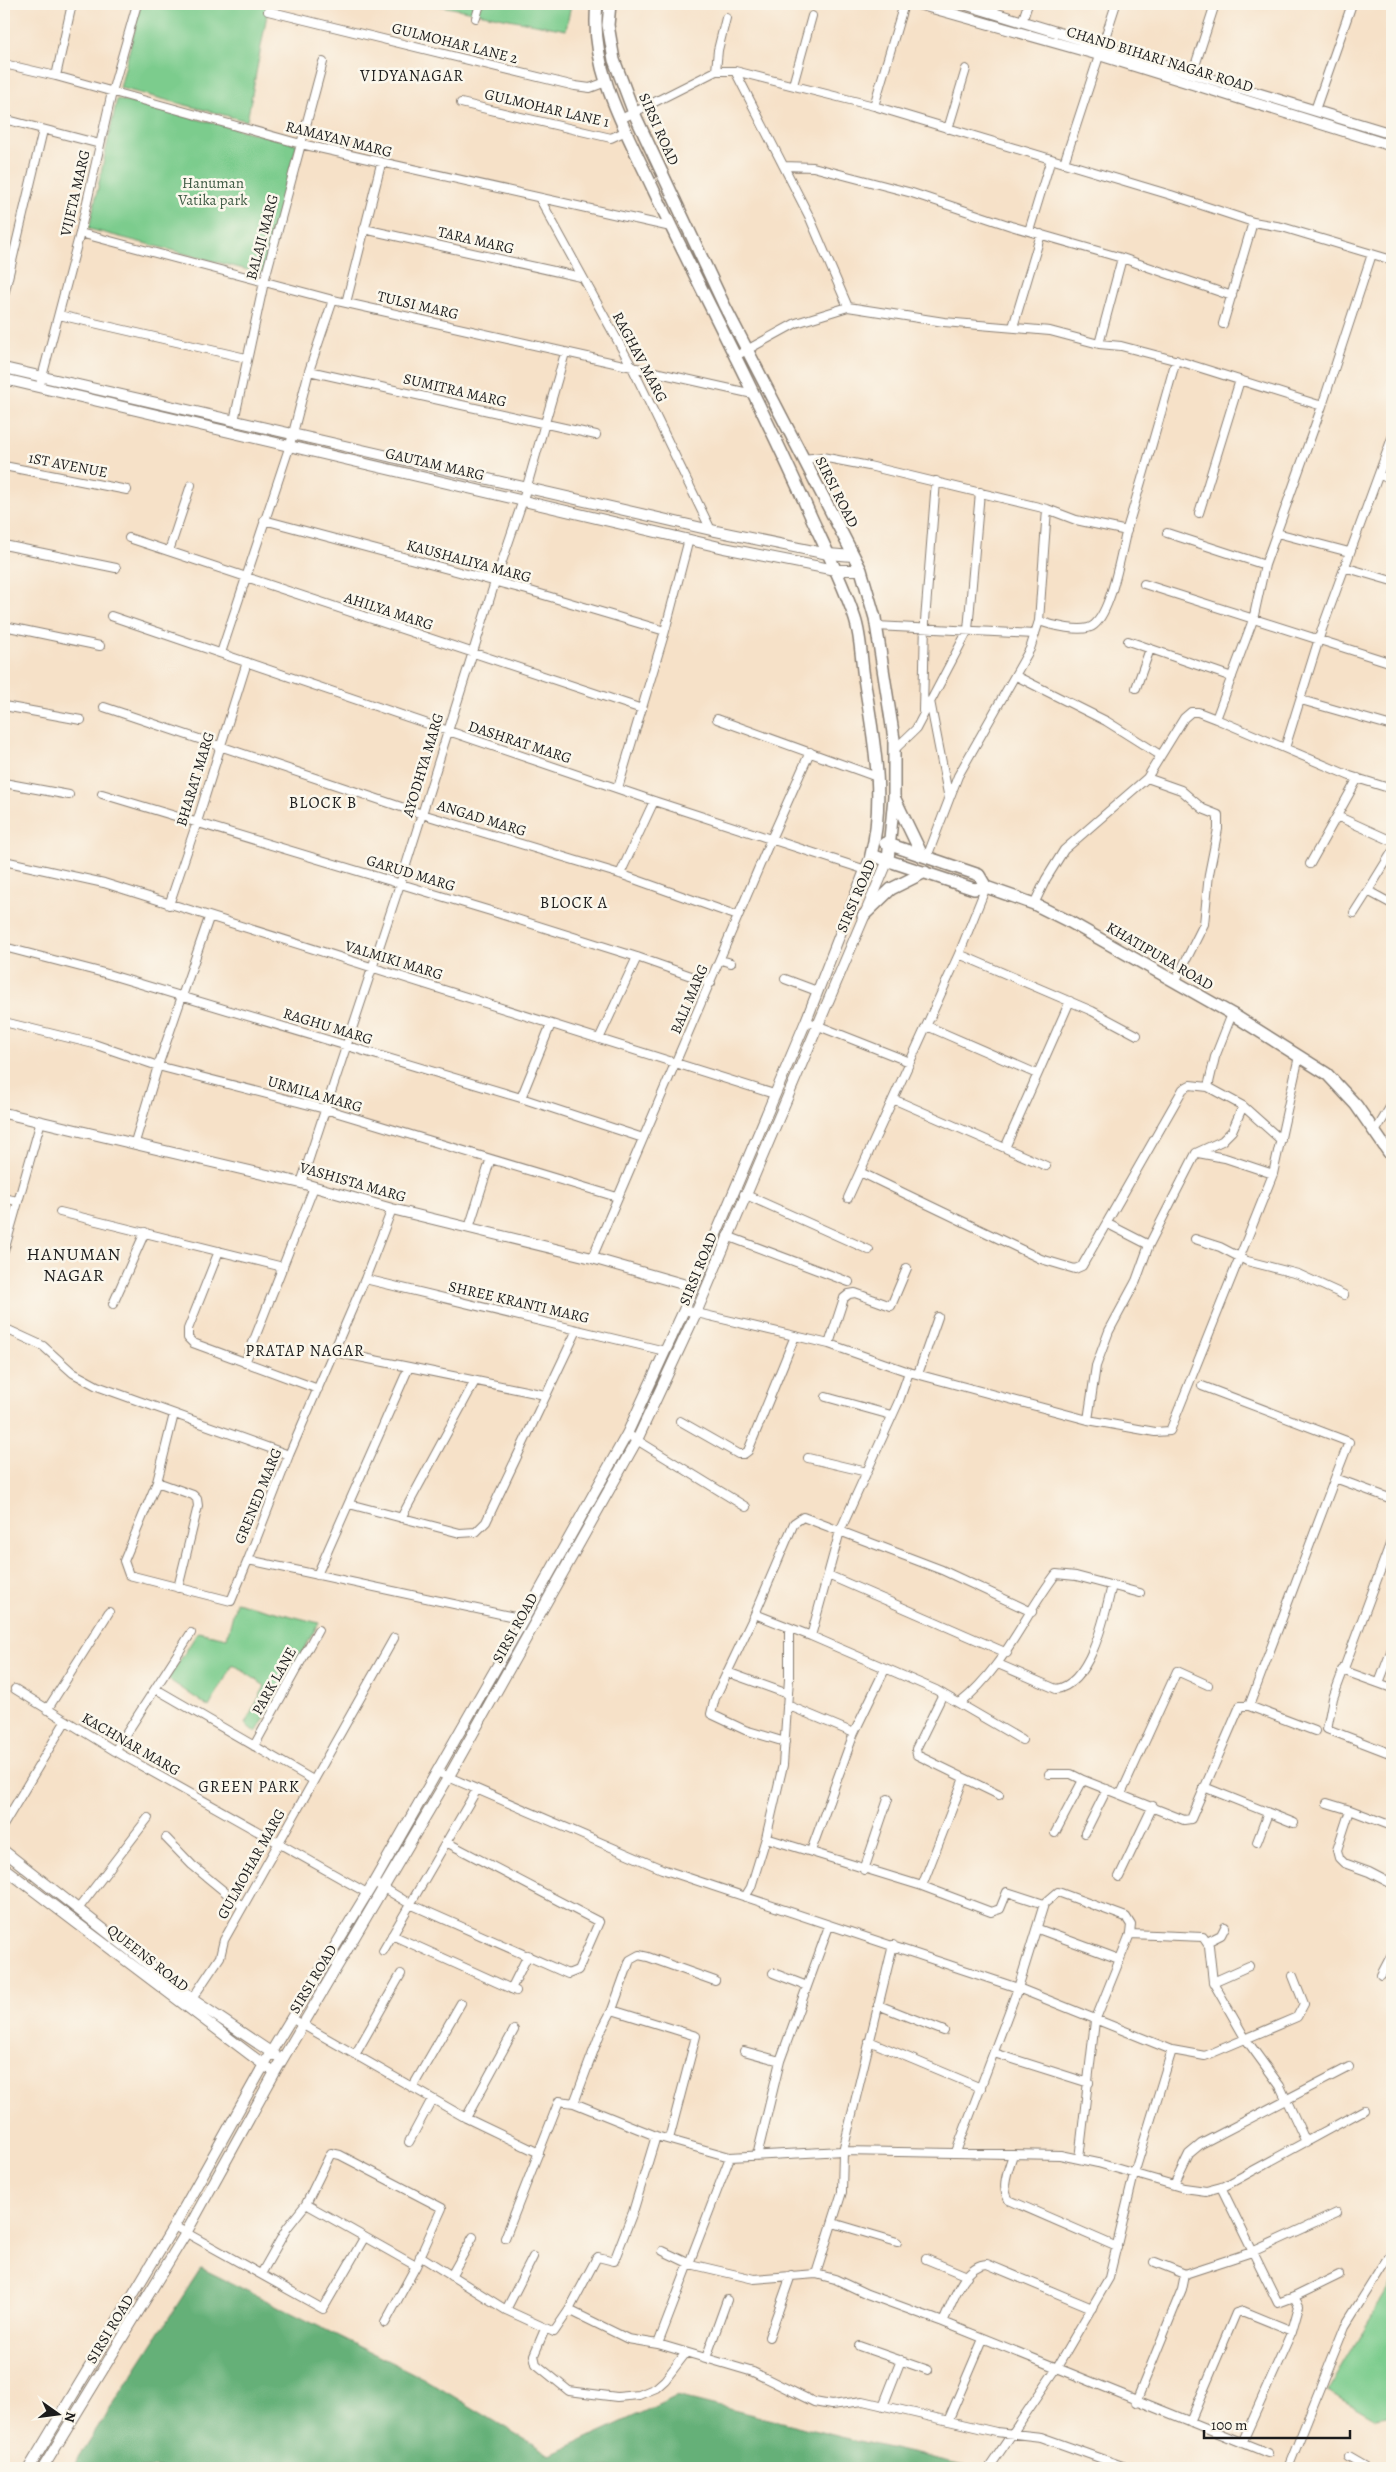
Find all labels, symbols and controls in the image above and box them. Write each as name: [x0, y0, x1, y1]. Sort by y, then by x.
street label: GULMOHAR LANE 2: [390, 18, 520, 68]
street label: CHAND BIHARI NAGAR ROAD: [1064, 21, 1256, 97]
district label: VIDYANAGAR: [359, 65, 464, 87]
street label: GULMOHAR LANE 1: [483, 84, 611, 132]
street label: SIRSI ROAD: [634, 90, 684, 168]
street label: RAMAYAN MARG: [284, 116, 394, 162]
street label: VIJETA MARG: [55, 148, 95, 239]
park label: Hanuman Vatika park: [177, 173, 248, 210]
street label: BALAJI MARG: [241, 192, 283, 282]
street label: TARA MARG: [436, 221, 516, 259]
street label: TULSI MARG: [375, 286, 461, 324]
street label: RAGHAV MARG: [608, 308, 672, 406]
street label: SUMITRA MARG: [401, 368, 509, 412]
street label: GAUTAM MARG: [383, 443, 487, 485]
street label: 1ST AVENUE: [27, 448, 109, 482]
street label: SIRSI ROAD: [811, 453, 863, 531]
street label: KAUSHALIYA MARG: [404, 535, 534, 587]
street label: AHILYA MARG: [341, 587, 436, 635]
street label: AYODHYA MARG: [397, 711, 448, 820]
street label: DASHRAT MARG: [466, 716, 574, 768]
street label: BHARAT MARG: [171, 729, 219, 829]
district label: BLOCK B: [289, 792, 357, 814]
street label: ANGAD MARG: [434, 795, 529, 841]
street label: GARUD MARG: [364, 850, 458, 896]
street label: SIRSI ROAD: [832, 856, 880, 936]
district label: BLOCK A: [540, 892, 608, 914]
street label: KHATIPURA ROAD: [1103, 917, 1217, 995]
street label: VALMIKI MARG: [342, 935, 445, 984]
street label: BALI MARG: [665, 961, 713, 1037]
street label: RAGHU MARG: [281, 1003, 375, 1049]
street label: URMILA MARG: [265, 1071, 365, 1117]
street label: VASHISTA MARG: [296, 1157, 409, 1207]
street label: SIRSI ROAD: [674, 1229, 722, 1309]
district label: HANUMAN NAGAR: [27, 1242, 121, 1287]
street label: SHREE KRANTI MARG: [447, 1276, 591, 1328]
district label: PRATAP NAGAR: [245, 1340, 365, 1362]
street label: GRENED MARG: [230, 1445, 286, 1547]
street label: SIRSI ROAD: [487, 1589, 543, 1667]
street label: PARK LANE: [247, 1644, 301, 1718]
street label: KACHNAR MARG: [78, 1708, 184, 1780]
district label: GREEN PARK: [198, 1776, 300, 1798]
street label: GULMOHAR MARG: [212, 1805, 290, 1923]
street label: QUEENS ROAD: [103, 1920, 193, 1996]
street label: SIRSI ROAD: [284, 1941, 342, 2017]
street label: SIRSI ROAD: [81, 2291, 139, 2367]
north arrow: [32, 2390, 82, 2440]
scale bar: [1204, 2407, 1350, 2439]
text: N: [60, 2410, 81, 2424]
text: 100 m: [1211, 2415, 1248, 2435]

